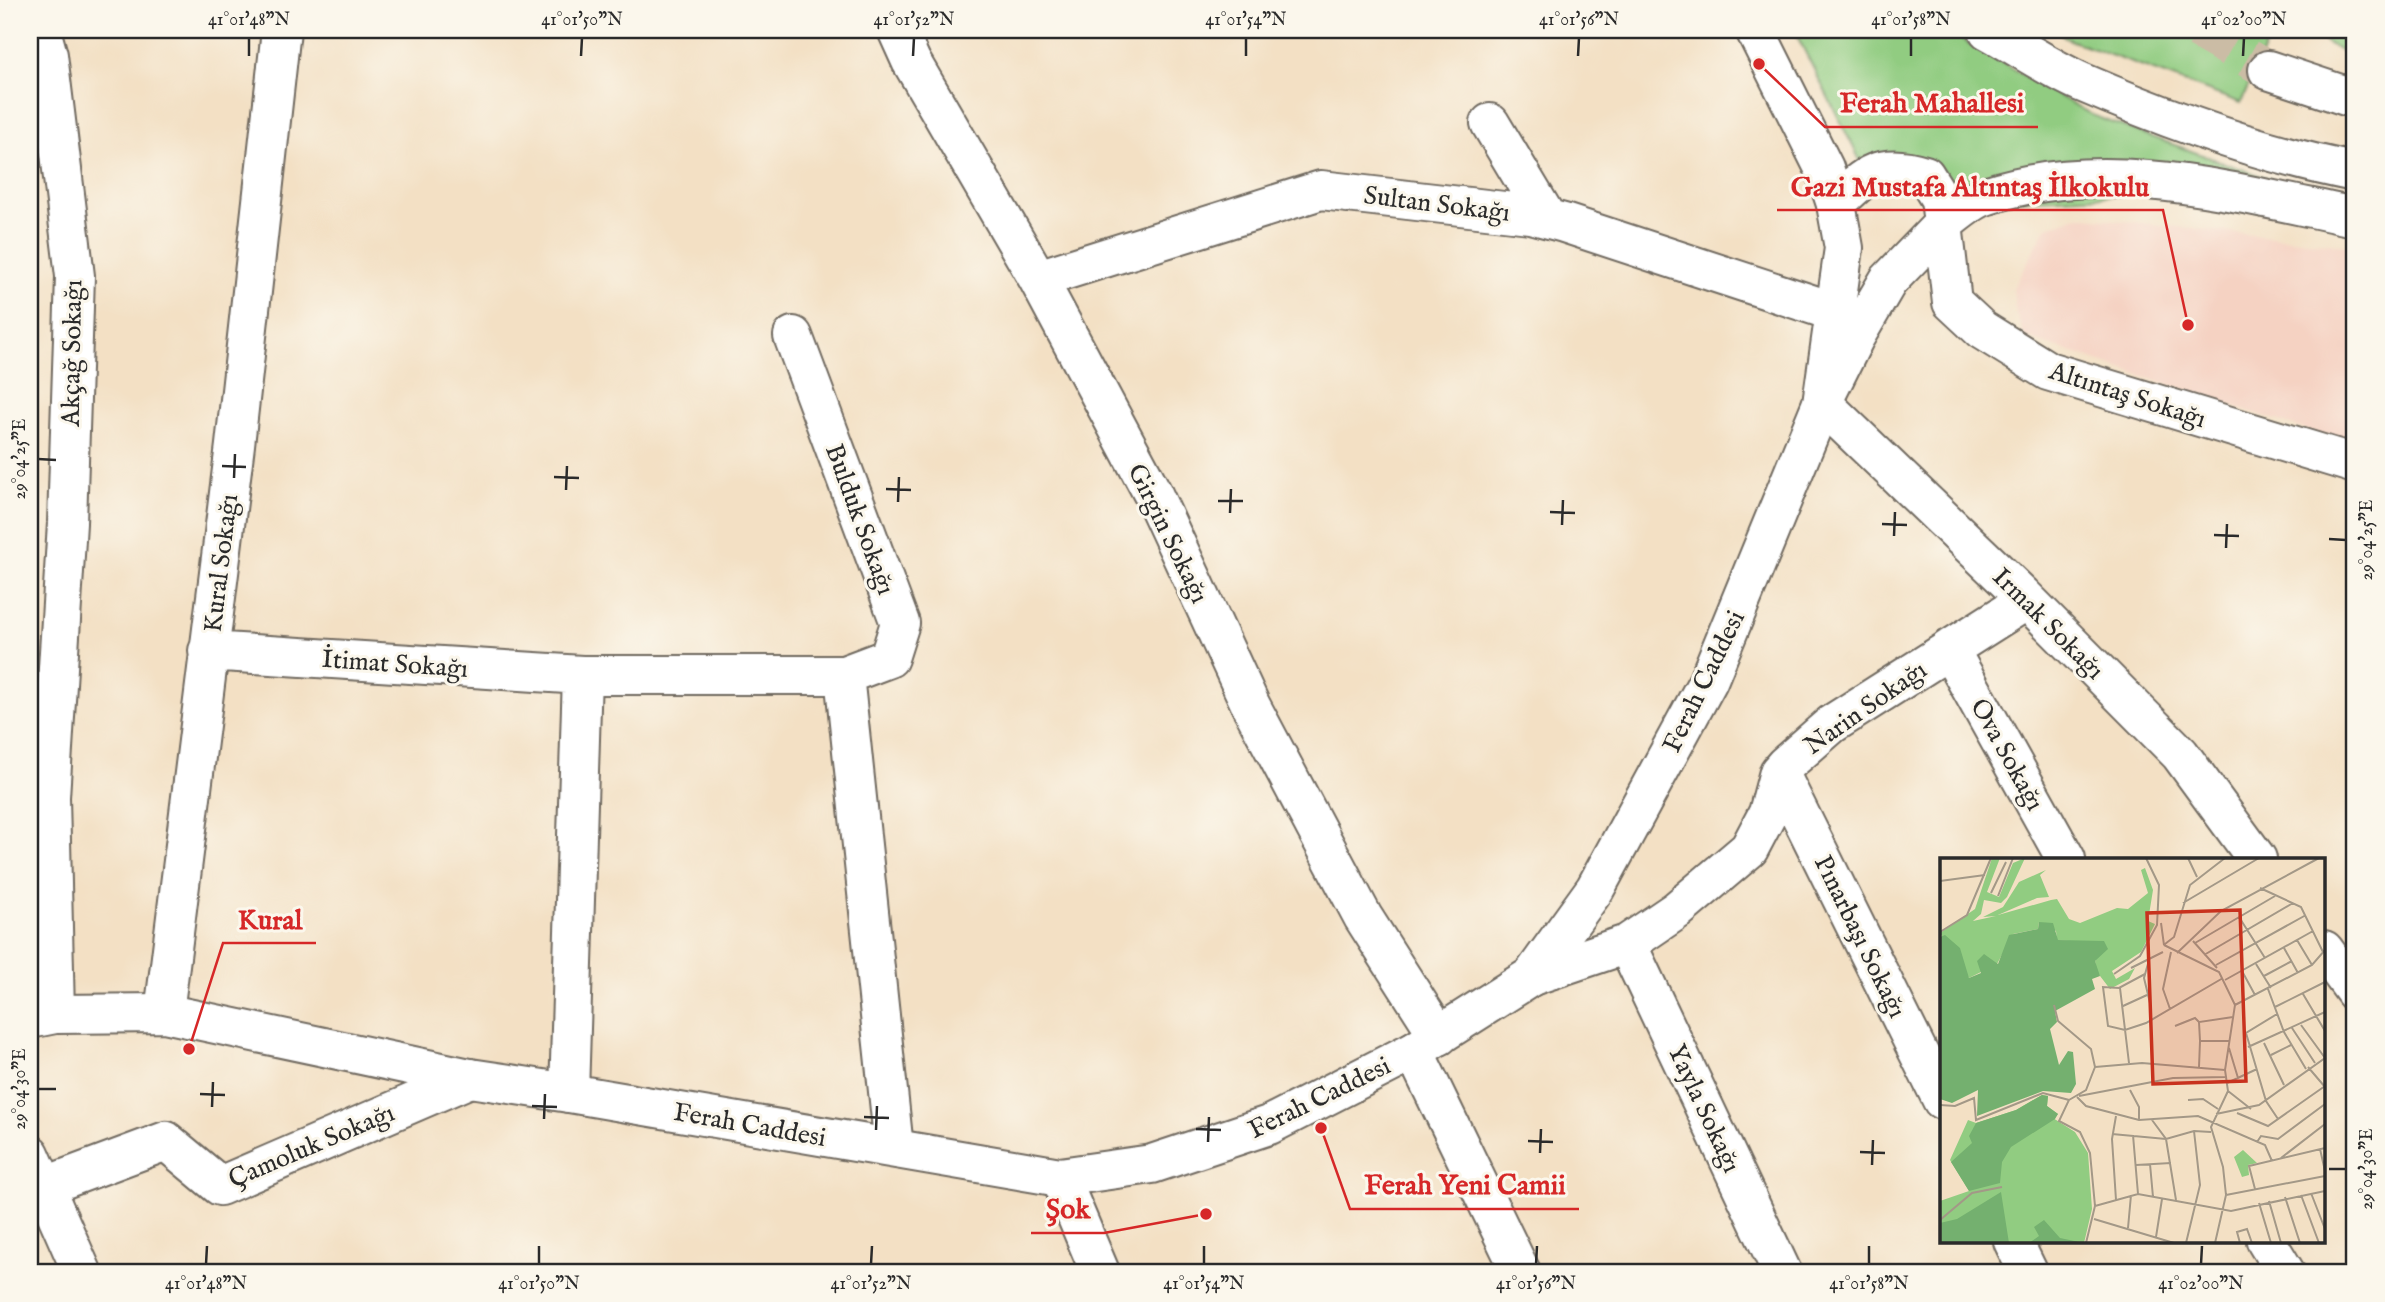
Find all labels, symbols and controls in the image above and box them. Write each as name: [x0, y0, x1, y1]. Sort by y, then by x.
text: 41°01'48"N: [208, 9, 290, 32]
text: 41°01'50"N: [541, 9, 623, 32]
text: 41°01'52"N: [873, 9, 955, 32]
text: 41°01'54"N: [1205, 9, 1287, 32]
text: 41°01'56"N: [1539, 9, 1620, 32]
text: 41°01'58"N: [1871, 9, 1951, 32]
text: 41°02'00"N: [2201, 9, 2287, 32]
callout: Ferah Mahallesi: [1825, 78, 2038, 127]
text: Ferah Mahallesi: [1840, 87, 2025, 122]
callout: Gazi Mustafa Altıntaş İlkokulu: [1777, 161, 2163, 210]
text: Gazi Mustafa Altıntaş İlkokulu: [1791, 170, 2150, 206]
street label: Sultan Sokağı: [1362, 179, 1512, 230]
street label: Akçağ Sokağı: [55, 279, 90, 428]
street label: Altıntaş Sokağı: [2044, 354, 2210, 436]
text: 29°04'25"E: [9, 419, 32, 499]
street label: Bulduk Sokağı: [817, 440, 902, 599]
street label: Girgin Sokağı: [1120, 458, 1216, 609]
street label: Kural Sokağı: [197, 492, 246, 634]
text: 29°04'25"E: [2356, 500, 2379, 580]
street label: Irmak Sokağı: [1985, 561, 2111, 687]
street label: Ferah Caddesi: [1656, 605, 1753, 758]
street label: İtimat Sokağı: [321, 643, 469, 686]
street label: Narin Sokağı: [1798, 654, 1934, 763]
street label: Ova Sokağı: [1962, 693, 2051, 817]
street label: Pınarbaşı Sokağı: [1806, 850, 1913, 1023]
inset map: [1940, 858, 2326, 1242]
callout: Kural: [223, 894, 316, 943]
text: Kural: [238, 904, 304, 939]
street label: Yayla Sokağı: [1660, 1039, 1748, 1178]
text: 29°04'30"E: [9, 1048, 32, 1130]
street label: Ferah Caddesi: [1243, 1050, 1396, 1147]
street label: Ferah Caddesi: [671, 1096, 829, 1155]
street label: Çamoluk Sokağı: [224, 1097, 400, 1196]
text: 29°04'30"E: [2356, 1128, 2379, 1210]
callout: Ferah Yeni Camii: [1350, 1160, 1579, 1209]
text: Ferah Yeni Camii: [1364, 1169, 1566, 1204]
callout: Şok: [1031, 1184, 1104, 1233]
text: Şok: [1046, 1193, 1091, 1228]
text: 41°01'48"N: [165, 1273, 247, 1296]
text: 41°01'50"N: [498, 1273, 580, 1296]
text: 41°01'52"N: [830, 1273, 912, 1296]
text: 41°01'54"N: [1163, 1273, 1245, 1296]
text: 41°01'56"N: [1496, 1273, 1577, 1296]
text: 41°01'58"N: [1829, 1273, 1909, 1296]
text: 41°02'00"N: [2158, 1273, 2244, 1296]

